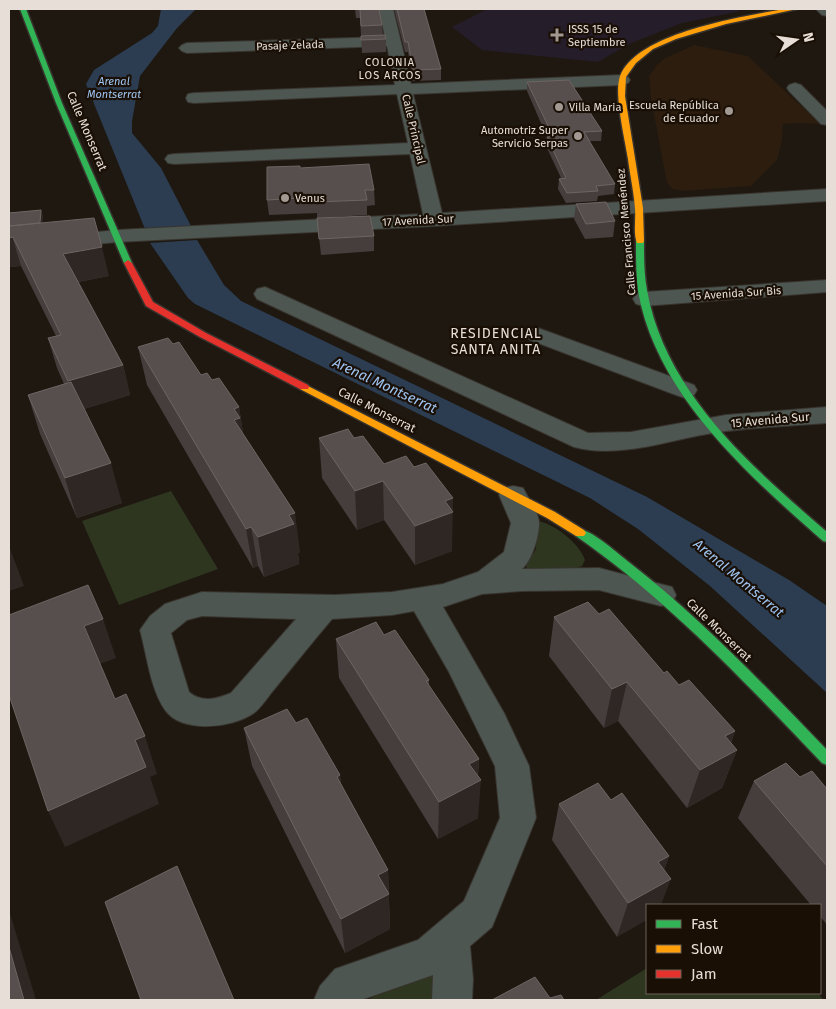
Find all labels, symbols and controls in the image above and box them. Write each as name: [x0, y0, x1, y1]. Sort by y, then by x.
north arrow: [771, 15, 821, 65]
place label: ISSS 15 de Septiembre: [568, 23, 625, 49]
marker: ISSS 15 de Septiembre: [550, 28, 564, 42]
text: N: [799, 31, 818, 44]
street label: Pasaje Zelada: [256, 38, 324, 53]
district label: COLONIA LOS ARCOS: [359, 56, 421, 82]
water label: Arenal Montserrat: [87, 75, 141, 101]
street label: Calle Monserrat: [64, 89, 110, 173]
street label: Calle Principal: [399, 93, 428, 165]
place label: Escuela República de Ecuador: [629, 99, 720, 125]
marker: Villa Maria: [553, 101, 565, 113]
place label: Villa Maria: [569, 101, 621, 114]
marker: Escuela República de Ecuador: [723, 105, 735, 117]
place label: Automotriz Super Servicio Serpas: [481, 124, 569, 150]
marker: Automotriz Super Servicio Serpas: [572, 130, 584, 142]
street label: Calle Francisco Menéndez: [614, 168, 639, 296]
marker: Venus: [279, 192, 291, 204]
place label: Venus: [295, 192, 325, 205]
street label: 17 Avenida Sur: [382, 212, 455, 229]
street label: 15 Avenida Sur Bis: [691, 284, 782, 303]
district label: RESIDENCIAL SANTA ANITA: [450, 325, 542, 358]
water label: Arenal Montserrat: [329, 354, 439, 417]
street label: Calle Monserrat: [336, 384, 419, 436]
street label: 15 Avenida Sur: [730, 410, 810, 430]
water label: Arenal Montserrat: [689, 535, 787, 621]
street label: Calle Monserrat: [684, 595, 755, 665]
legend: [646, 904, 821, 994]
text: Fast: [691, 915, 718, 933]
text: Slow: [691, 940, 723, 958]
text: Jam: [691, 965, 717, 983]

